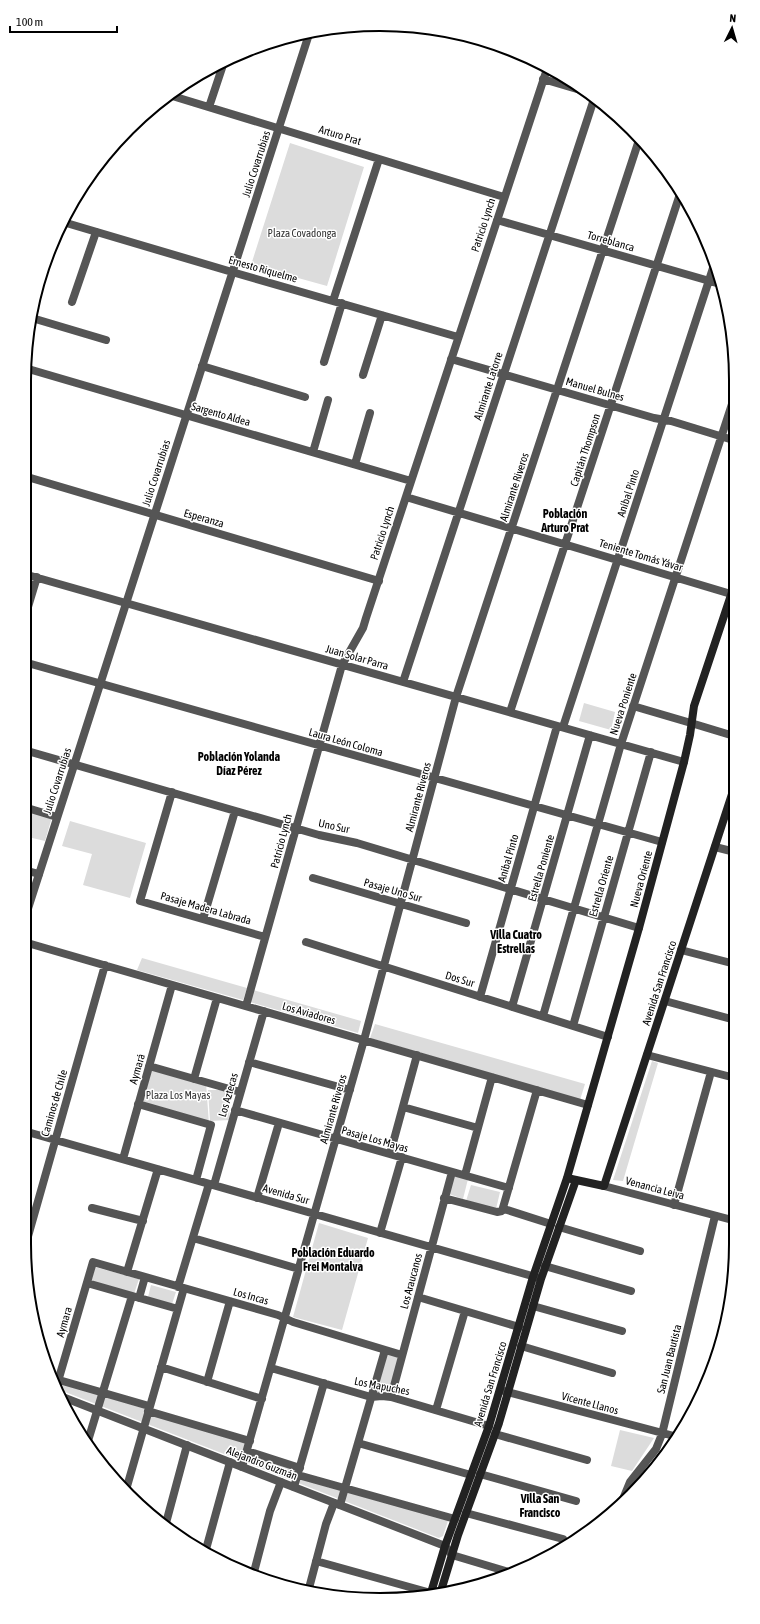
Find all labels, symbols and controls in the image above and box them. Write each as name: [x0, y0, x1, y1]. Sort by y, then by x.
scale bar: [10, 8, 117, 34]
north arrow: [712, 8, 752, 48]
text: N: [729, 12, 737, 24]
text: 100 m: [16, 15, 43, 29]
street label: Arturo Prat: [317, 123, 363, 147]
street label: Julio Covarrubias: [240, 129, 272, 199]
street label: Patricio Lynch: [469, 197, 497, 253]
park label: Plaza Covadonga: [268, 227, 336, 239]
street label: Torreblanca: [586, 229, 636, 253]
street label: Ernesto Riquelme: [227, 253, 299, 285]
street label: Almirante Latorre: [471, 350, 505, 422]
street label: Manuel Bulnes: [564, 375, 626, 403]
street label: Sargento Aldea: [190, 400, 252, 428]
street label: Capitán Thompson: [568, 412, 602, 488]
street label: Julio Covarrubias: [140, 438, 172, 508]
street label: Almirante Riveros: [497, 451, 531, 523]
street label: Aníbal Pinto: [615, 468, 641, 518]
street label: Patricio Lynch: [368, 505, 396, 561]
street label: Esperanza: [182, 507, 226, 529]
district label: Población Arturo Prat: [540, 507, 589, 535]
street label: Teniente Tomás Yávar: [598, 537, 685, 574]
street label: Juan Solar Parra: [324, 642, 390, 672]
street label: Nueva Poniente: [607, 672, 639, 736]
street label: Laura León Coloma: [307, 726, 385, 758]
street label: Julio Covarrubias: [41, 746, 73, 816]
district label: Población Yolanda Díaz Pérez: [198, 750, 281, 778]
street label: Almirante Riveros: [403, 761, 433, 833]
street label: Patricio Lynch: [268, 813, 294, 869]
street label: Uno Sur: [317, 817, 351, 835]
street label: Aníbal Pinto: [495, 833, 521, 883]
street label: Estrella Poniente: [526, 833, 556, 903]
street label: Nueva Oriente: [628, 849, 654, 909]
street label: Estrella Oriente: [587, 854, 615, 918]
street label: Pasaje Uno Sur: [363, 876, 424, 904]
street label: Pasaje Madera Labrada: [159, 889, 253, 927]
district label: Villa Cuatro Estrellas: [489, 928, 542, 956]
street label: Avenida San Francisco: [640, 939, 678, 1027]
street label: Dos Sur: [444, 969, 477, 989]
street label: Los Aviadores: [281, 1000, 337, 1026]
street label: Aymará: [127, 1052, 147, 1086]
street label: Caminos de Chile: [39, 1068, 69, 1138]
street label: Los Aztecas: [216, 1071, 240, 1118]
street label: Almirante Riveros: [317, 1073, 349, 1145]
park label: Plaza Los Mayas: [146, 1089, 210, 1101]
street label: Pasaje Los Mayas: [340, 1124, 410, 1154]
street label: Venancia Leiva: [624, 1174, 686, 1202]
street label: Avenida Sur: [261, 1182, 311, 1207]
district label: Población Eduardo Frei Montalva: [291, 1246, 375, 1274]
street label: Los Araucanos: [398, 1252, 424, 1310]
street label: Los Incas: [232, 1285, 270, 1307]
street label: Aymara: [54, 1305, 74, 1339]
street label: San Juan Bautista: [655, 1323, 683, 1395]
street label: Avenida San Francisco: [471, 1340, 509, 1428]
street label: Los Mapuches: [353, 1375, 411, 1397]
street label: Vicente Llanos: [560, 1390, 620, 1416]
street label: Alejandro Guzmán: [225, 1444, 299, 1482]
district label: Villa San Francisco: [520, 1492, 561, 1520]

